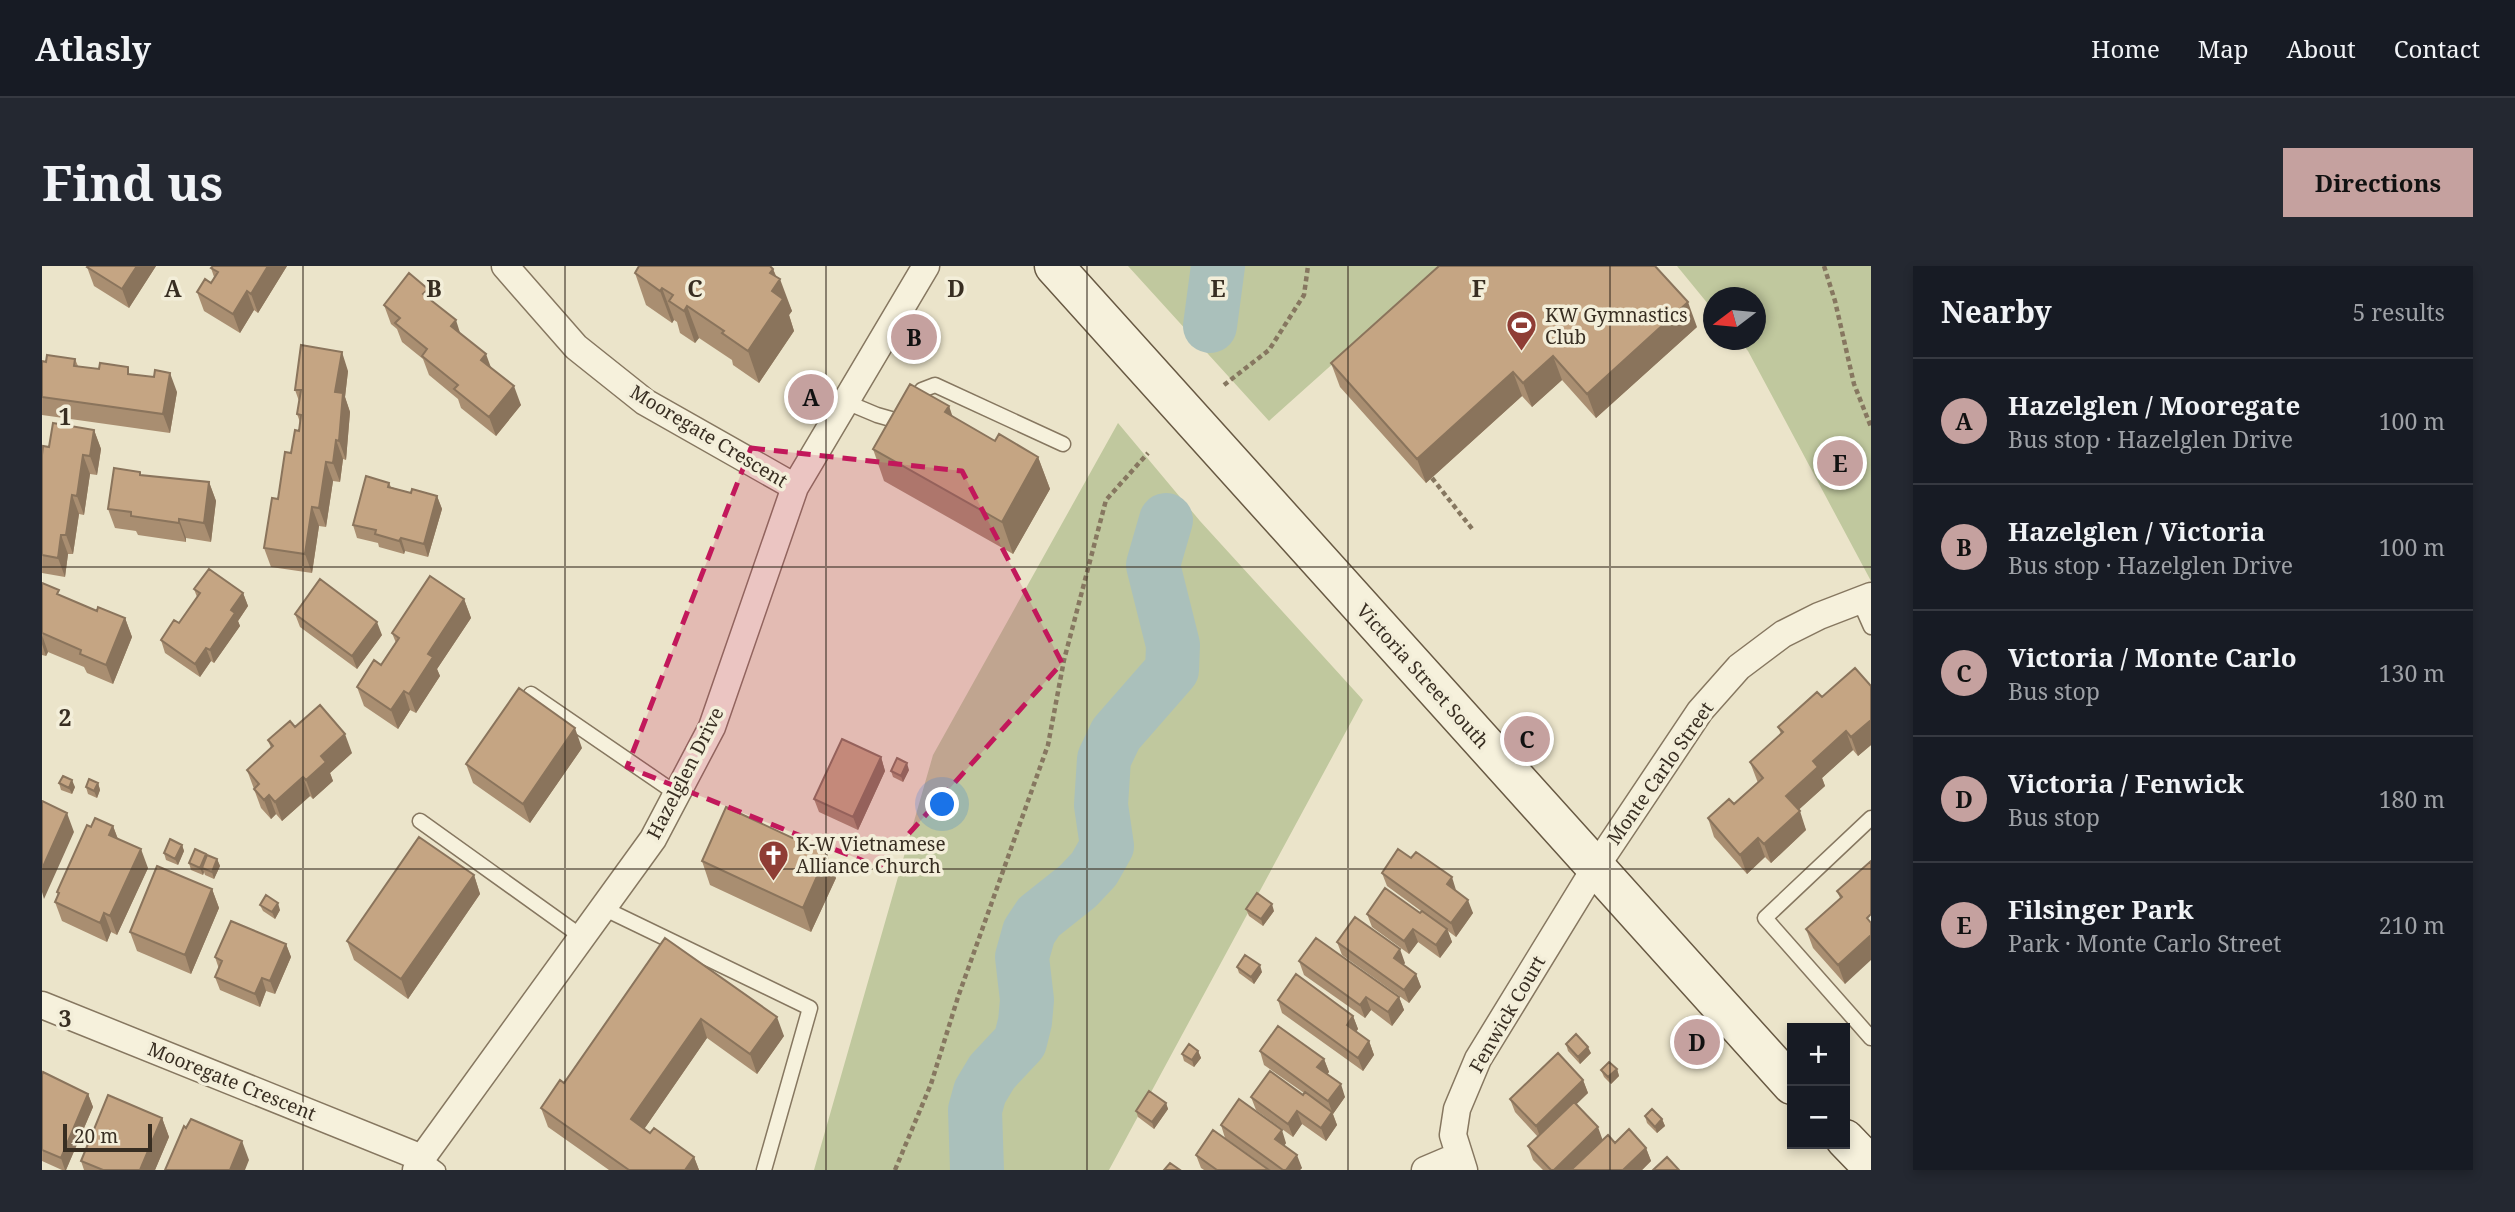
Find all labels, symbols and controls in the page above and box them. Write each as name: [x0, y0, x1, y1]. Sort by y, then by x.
text: Atlasly: [35, 26, 151, 71]
text: Home: [2091, 32, 2160, 65]
text: Map: [2198, 32, 2249, 65]
text: About: [2287, 32, 2356, 65]
text: Contact: [2394, 32, 2480, 65]
button: Directions: [2283, 148, 2473, 217]
text: Find us: [42, 149, 223, 215]
text: A: [164, 272, 182, 304]
text: B: [426, 272, 442, 304]
text: C: [687, 272, 703, 304]
text: D: [947, 272, 965, 304]
text: E: [1210, 272, 1226, 304]
text: F: [1472, 272, 1486, 304]
north arrow: [1703, 287, 1766, 350]
text: Nearby: [1941, 291, 2052, 332]
text: 5 results: [2352, 296, 2445, 328]
place label: KW Gymnastics Club: [1545, 302, 1688, 350]
sports icon: KW Gymnastics Club: [1505, 309, 1539, 353]
pin: B: [891, 311, 937, 363]
pin: A: [788, 371, 834, 423]
street label: Mooregate Crescent: [625, 379, 793, 493]
text: Hazelglen / Mooregate: [2008, 387, 2300, 423]
text: 1: [59, 400, 72, 432]
text: A: [1955, 405, 1973, 437]
text: 100 m: [2379, 405, 2445, 437]
text: Bus stop · Hazelglen Drive: [2008, 423, 2293, 455]
pin: E: [1817, 437, 1863, 489]
text: Hazelglen / Victoria: [2008, 513, 2265, 549]
text: B: [1956, 531, 1972, 563]
text: 100 m: [2379, 531, 2445, 563]
text: Bus stop · Hazelglen Drive: [2008, 549, 2293, 581]
street label: Victoria Street South: [1351, 598, 1495, 754]
text: Victoria / Monte Carlo: [2008, 639, 2297, 675]
text: C: [1956, 657, 1972, 689]
text: 130 m: [2379, 657, 2445, 689]
text: Bus stop: [2008, 675, 2100, 707]
street label: Monte Carlo Street: [1601, 696, 1719, 850]
text: 2: [59, 701, 72, 733]
street label: Hazelglen Drive: [640, 702, 730, 844]
pin: C: [1504, 713, 1550, 765]
text: Victoria / Fenwick: [2008, 765, 2244, 801]
text: D: [1955, 783, 1973, 815]
text: 180 m: [2379, 783, 2445, 815]
your location: [925, 787, 959, 821]
text: Bus stop: [2008, 801, 2100, 833]
place label: K-W Vietnamese Alliance Church: [796, 831, 946, 879]
church icon: K-W Vietnamese Alliance Church: [756, 838, 790, 882]
text: Filsinger Park: [2008, 891, 2194, 927]
text: E: [1956, 909, 1972, 941]
text: 210 m: [2379, 909, 2445, 941]
text: Park · Monte Carlo Street: [2008, 927, 2281, 959]
street label: Fenwick Court: [1463, 950, 1551, 1077]
text: 3: [59, 1002, 72, 1034]
pin: D: [1674, 1016, 1720, 1068]
map controls: [1787, 1023, 1850, 1149]
button: +: [1787, 1023, 1850, 1086]
street label: Mooregate Crescent: [144, 1035, 320, 1127]
button: −: [1787, 1086, 1850, 1149]
scale bar: [63, 1121, 152, 1153]
text: 20 m: [74, 1123, 118, 1149]

